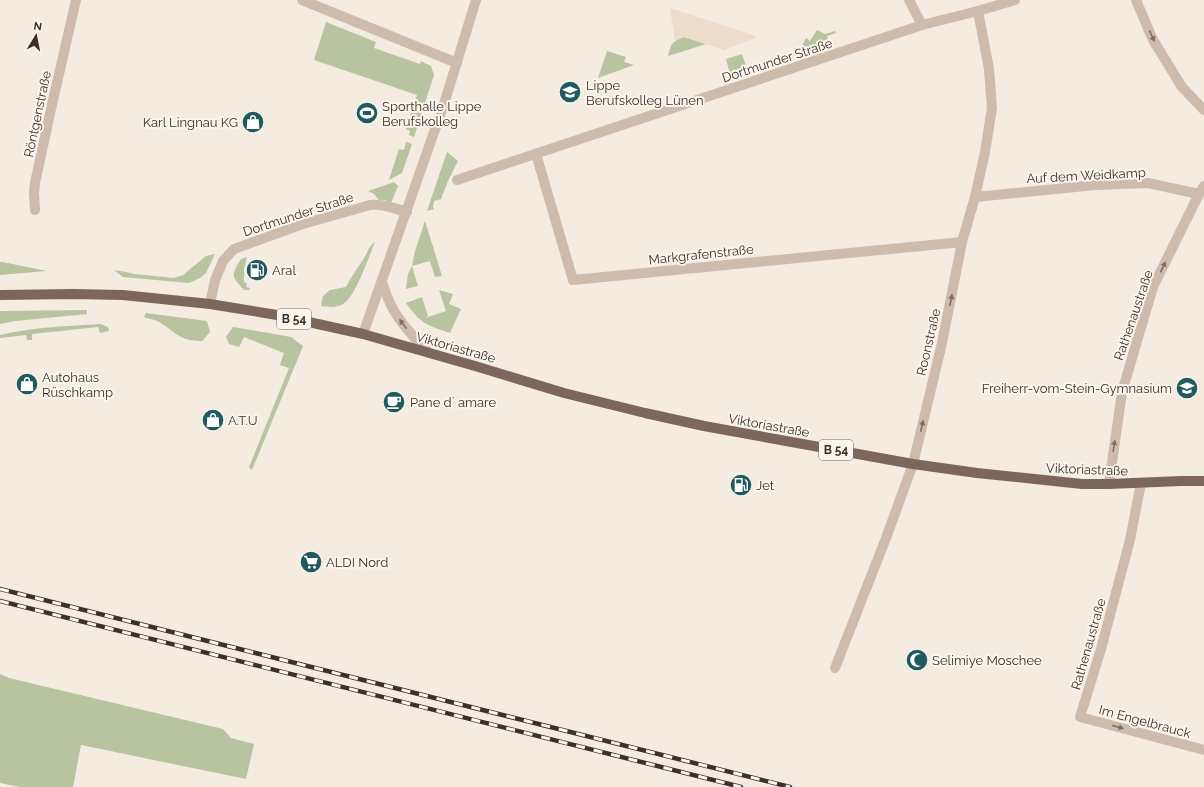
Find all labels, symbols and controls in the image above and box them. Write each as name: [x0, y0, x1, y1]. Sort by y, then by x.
north arrow: [16, 16, 56, 56]
text: N: [32, 20, 43, 34]
one-way arrow: [1149, 30, 1155, 41]
street label: Dortmunder Straße: [720, 35, 835, 85]
street label: Röntgenstraße: [21, 69, 54, 159]
place label: Lippe Berufskolleg Lünen: [586, 78, 704, 108]
school or university icon: Lippe Berufskolleg Lünen: [557, 79, 583, 105]
place label: Sporthalle Lippe Berufskolleg: [382, 99, 482, 129]
sports icon: Sporthalle Lippe Berufskolleg: [354, 100, 380, 126]
shop icon: Karl Lingnau KG: [240, 109, 266, 135]
place label: Karl Lingnau KG: [143, 115, 238, 130]
street label: Auf dem Weidkamp: [1026, 165, 1146, 186]
street label: Dortmunder Straße: [241, 189, 356, 239]
street label: Markgrafenstraße: [648, 241, 755, 267]
fuel station icon: Aral: [244, 257, 270, 283]
one-way arrow: [1160, 261, 1166, 273]
place label: Aral: [272, 263, 296, 278]
street label: Rathenaustraße: [1111, 268, 1156, 362]
one-way arrow: [948, 294, 954, 306]
street label: Roonstraße: [913, 307, 944, 377]
road number: B 54: [277, 309, 311, 329]
one-way arrow: [399, 318, 408, 329]
street label: Viktoriastraße: [414, 329, 498, 366]
place label: Autohaus Rüschkamp: [42, 370, 113, 400]
shop icon: Autohaus Rüschkamp: [14, 371, 40, 397]
school or university icon: Freiherr-vom-Stein-Gymnasium: [1174, 375, 1200, 401]
place label: Freiherr-vom-Stein-Gymnasium: [982, 381, 1172, 396]
cafe icon: Pane d´ amare: [381, 389, 407, 415]
place label: Pane d´ amare: [410, 395, 496, 410]
shop icon: A.T.U: [200, 407, 226, 433]
street label: Viktoriastraße: [727, 411, 811, 440]
place label: A.T.U: [228, 413, 257, 428]
one-way arrow: [919, 420, 925, 433]
road number: B 54: [819, 440, 853, 460]
one-way arrow: [1111, 440, 1117, 452]
street label: Viktoriastraße: [1046, 461, 1129, 478]
fuel station icon: Jet: [728, 472, 754, 498]
place label: Jet: [756, 478, 775, 493]
supermarket icon: ALDI Nord: [298, 549, 324, 575]
place label: ALDI Nord: [326, 555, 388, 570]
street label: Rathenaustraße: [1068, 596, 1109, 692]
mosque icon: Selimiye Moschee: [904, 647, 930, 673]
place label: Selimiye Moschee: [932, 653, 1042, 668]
street label: Im Engelbrauck: [1097, 702, 1193, 741]
one-way arrow: [1111, 725, 1124, 731]

